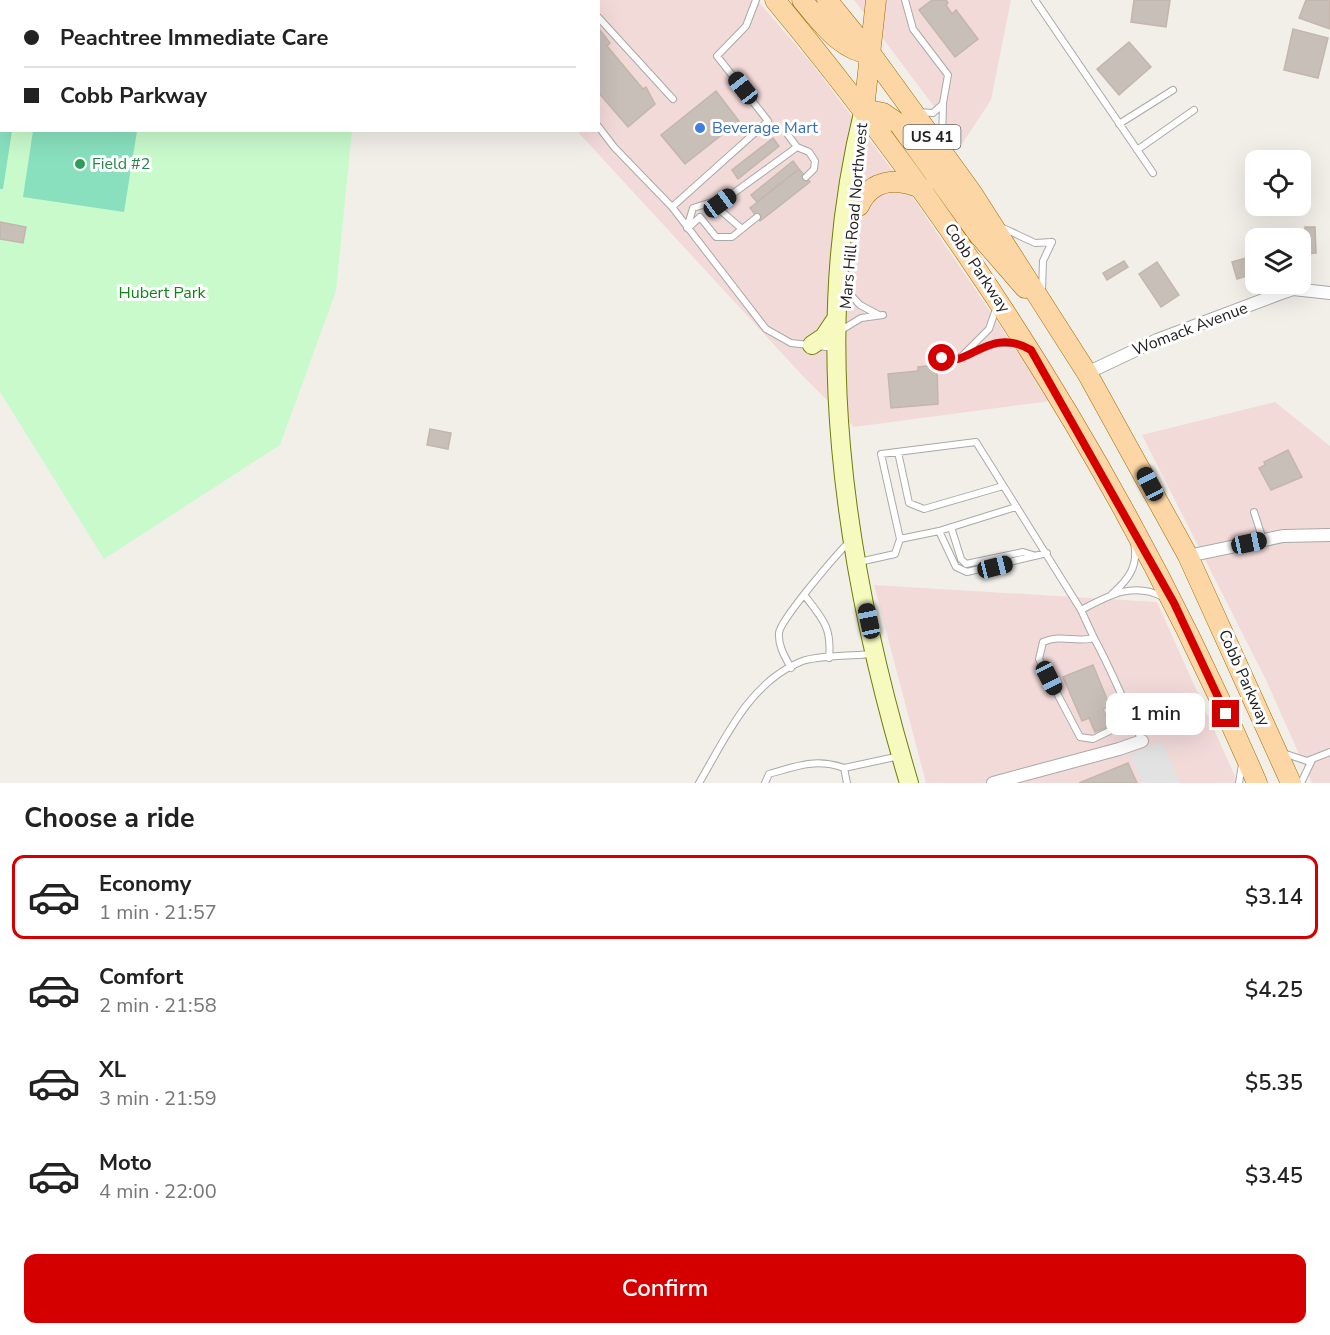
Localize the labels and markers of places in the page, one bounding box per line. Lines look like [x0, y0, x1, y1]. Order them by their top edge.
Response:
place label: Beverage Mart [712, 117, 818, 139]
marker: Beverage Mart [693, 121, 707, 135]
place label: Field #2 [92, 153, 150, 175]
marker: Field #2 [73, 157, 87, 171]

